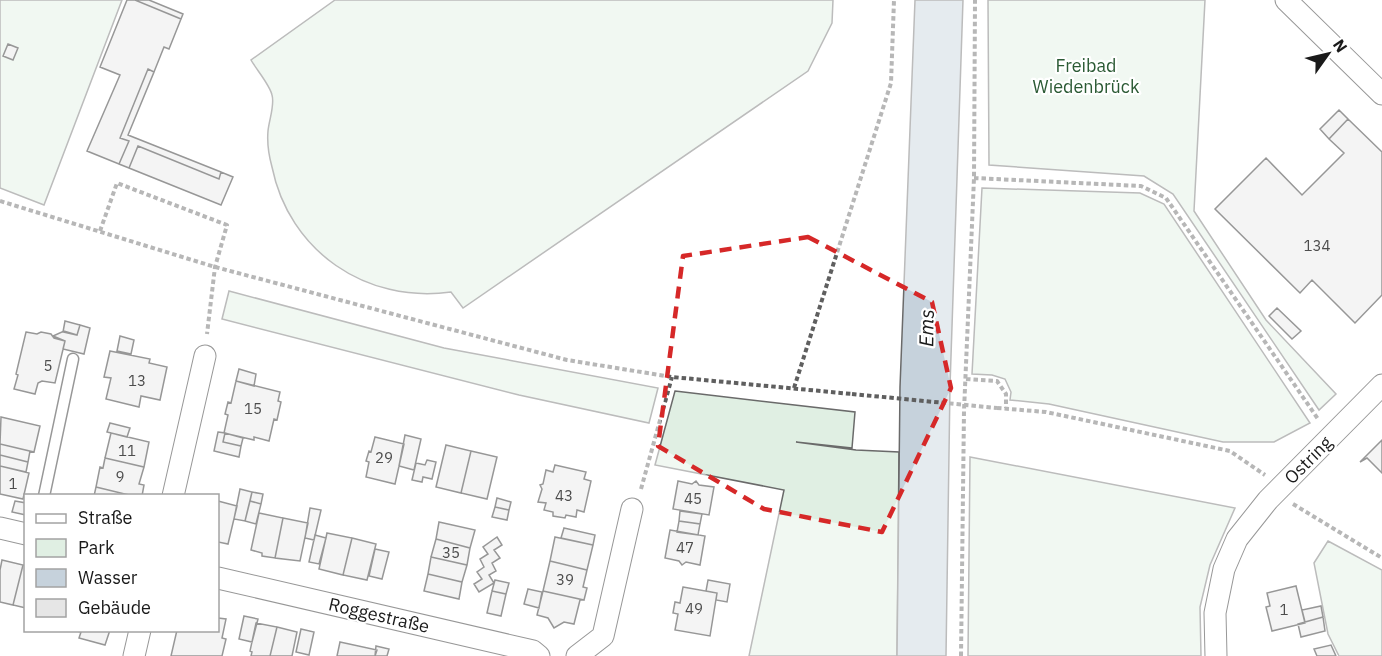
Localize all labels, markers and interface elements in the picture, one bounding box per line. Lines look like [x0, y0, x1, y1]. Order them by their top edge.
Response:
north arrow [1298, 24, 1358, 84]
text: N [1329, 35, 1352, 56]
park label: Freibad Wiedenbrück [1033, 54, 1140, 98]
house number: 134 [1303, 236, 1331, 255]
water label: Ems [912, 309, 940, 347]
house number: 5 [43, 356, 53, 375]
house number: 13 [128, 371, 146, 390]
house number: 15 [244, 399, 262, 418]
street label: Ostring [1279, 431, 1337, 489]
house number: 11 [118, 441, 136, 460]
house number: 29 [375, 448, 393, 467]
house number: 9 [115, 467, 125, 486]
house number: 1 [8, 474, 18, 493]
house number: 43 [555, 486, 573, 505]
house number: 45 [684, 489, 702, 508]
legend [24, 494, 219, 632]
text: Straße [78, 506, 132, 529]
text: Park [78, 536, 115, 559]
house number: 47 [676, 538, 694, 557]
house number: 35 [442, 543, 460, 562]
text: Wasser [78, 566, 138, 589]
house number: 39 [556, 570, 574, 589]
street label: Roggestraße [326, 592, 432, 638]
text: Gebäude [78, 596, 151, 619]
house number: 49 [685, 599, 703, 618]
house number: 1 [1279, 600, 1289, 619]

